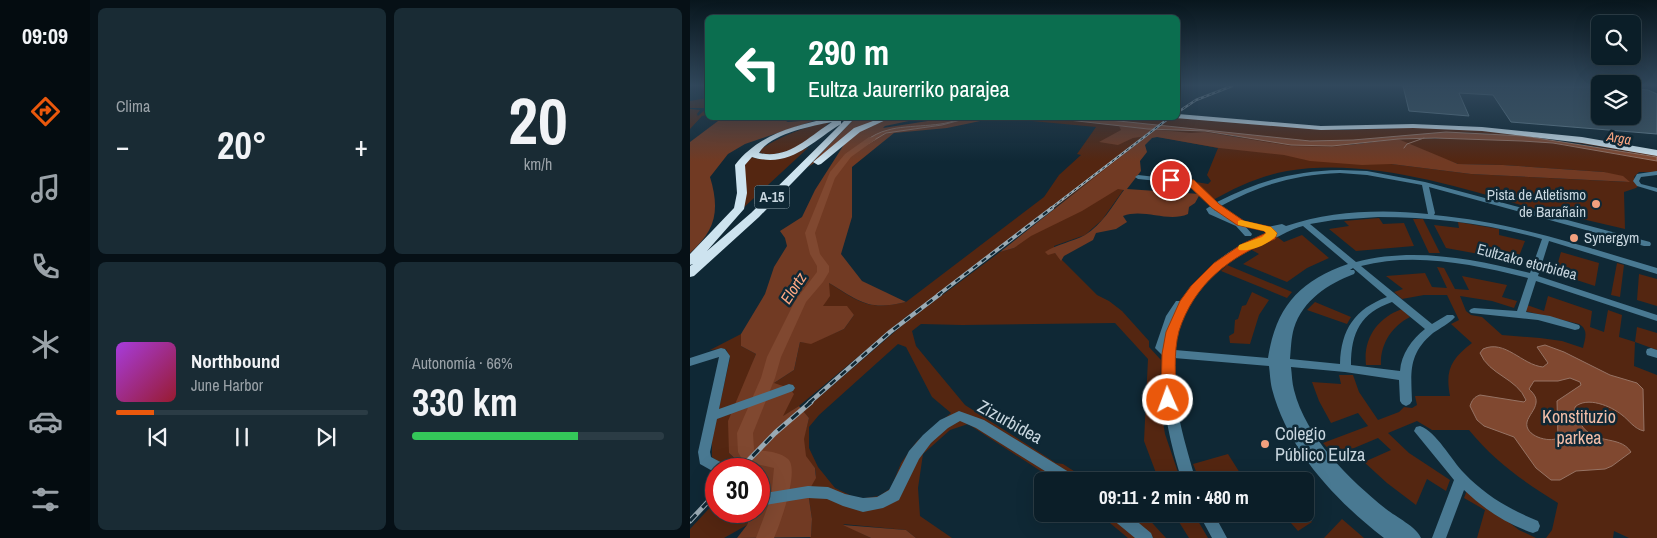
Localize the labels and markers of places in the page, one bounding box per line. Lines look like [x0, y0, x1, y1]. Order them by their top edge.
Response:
pin [1150, 159, 1192, 201]
place label: Pista de Atletismo de Barañain [1487, 184, 1586, 222]
marker: Pista de Atletismo de Barañain [1590, 198, 1602, 210]
place label: Synergym [1584, 227, 1639, 248]
marker: Synergym [1568, 232, 1580, 244]
place label: Colegio Público Eulza [1275, 421, 1365, 467]
marker: Colegio Público Eulza [1259, 438, 1271, 450]

